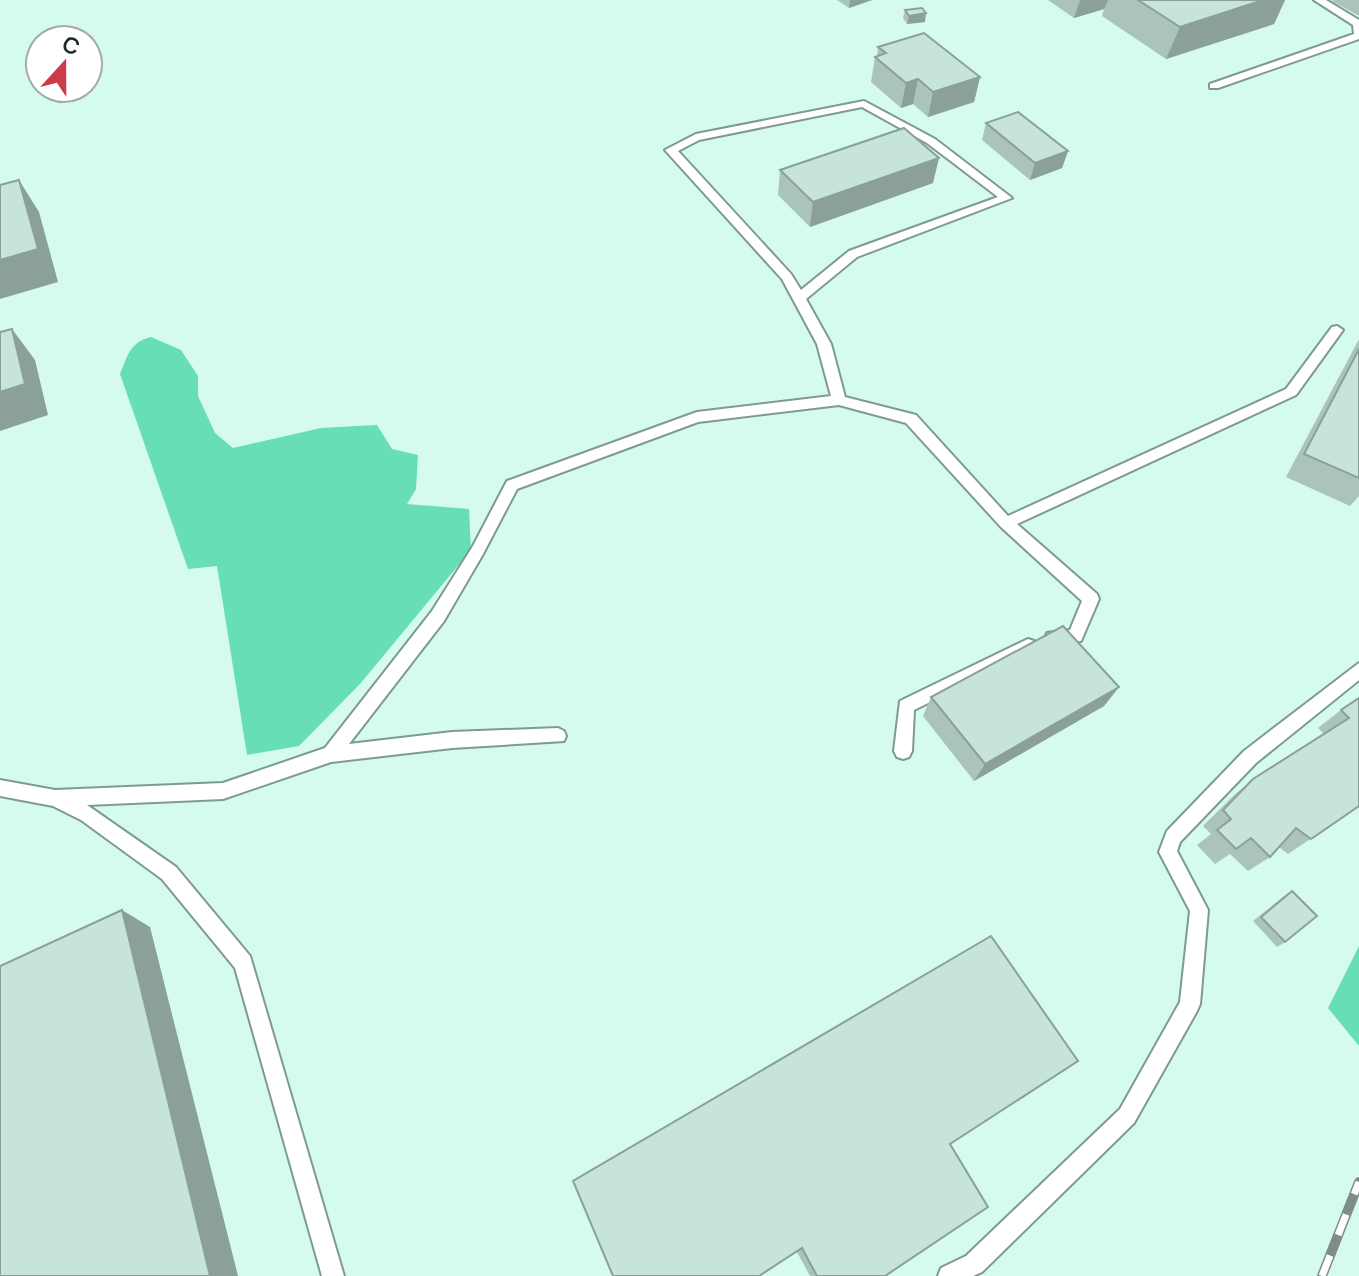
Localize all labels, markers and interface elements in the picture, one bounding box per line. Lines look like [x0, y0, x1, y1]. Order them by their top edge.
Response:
north arrow [24, 24, 104, 104]
text: С [58, 28, 84, 62]

